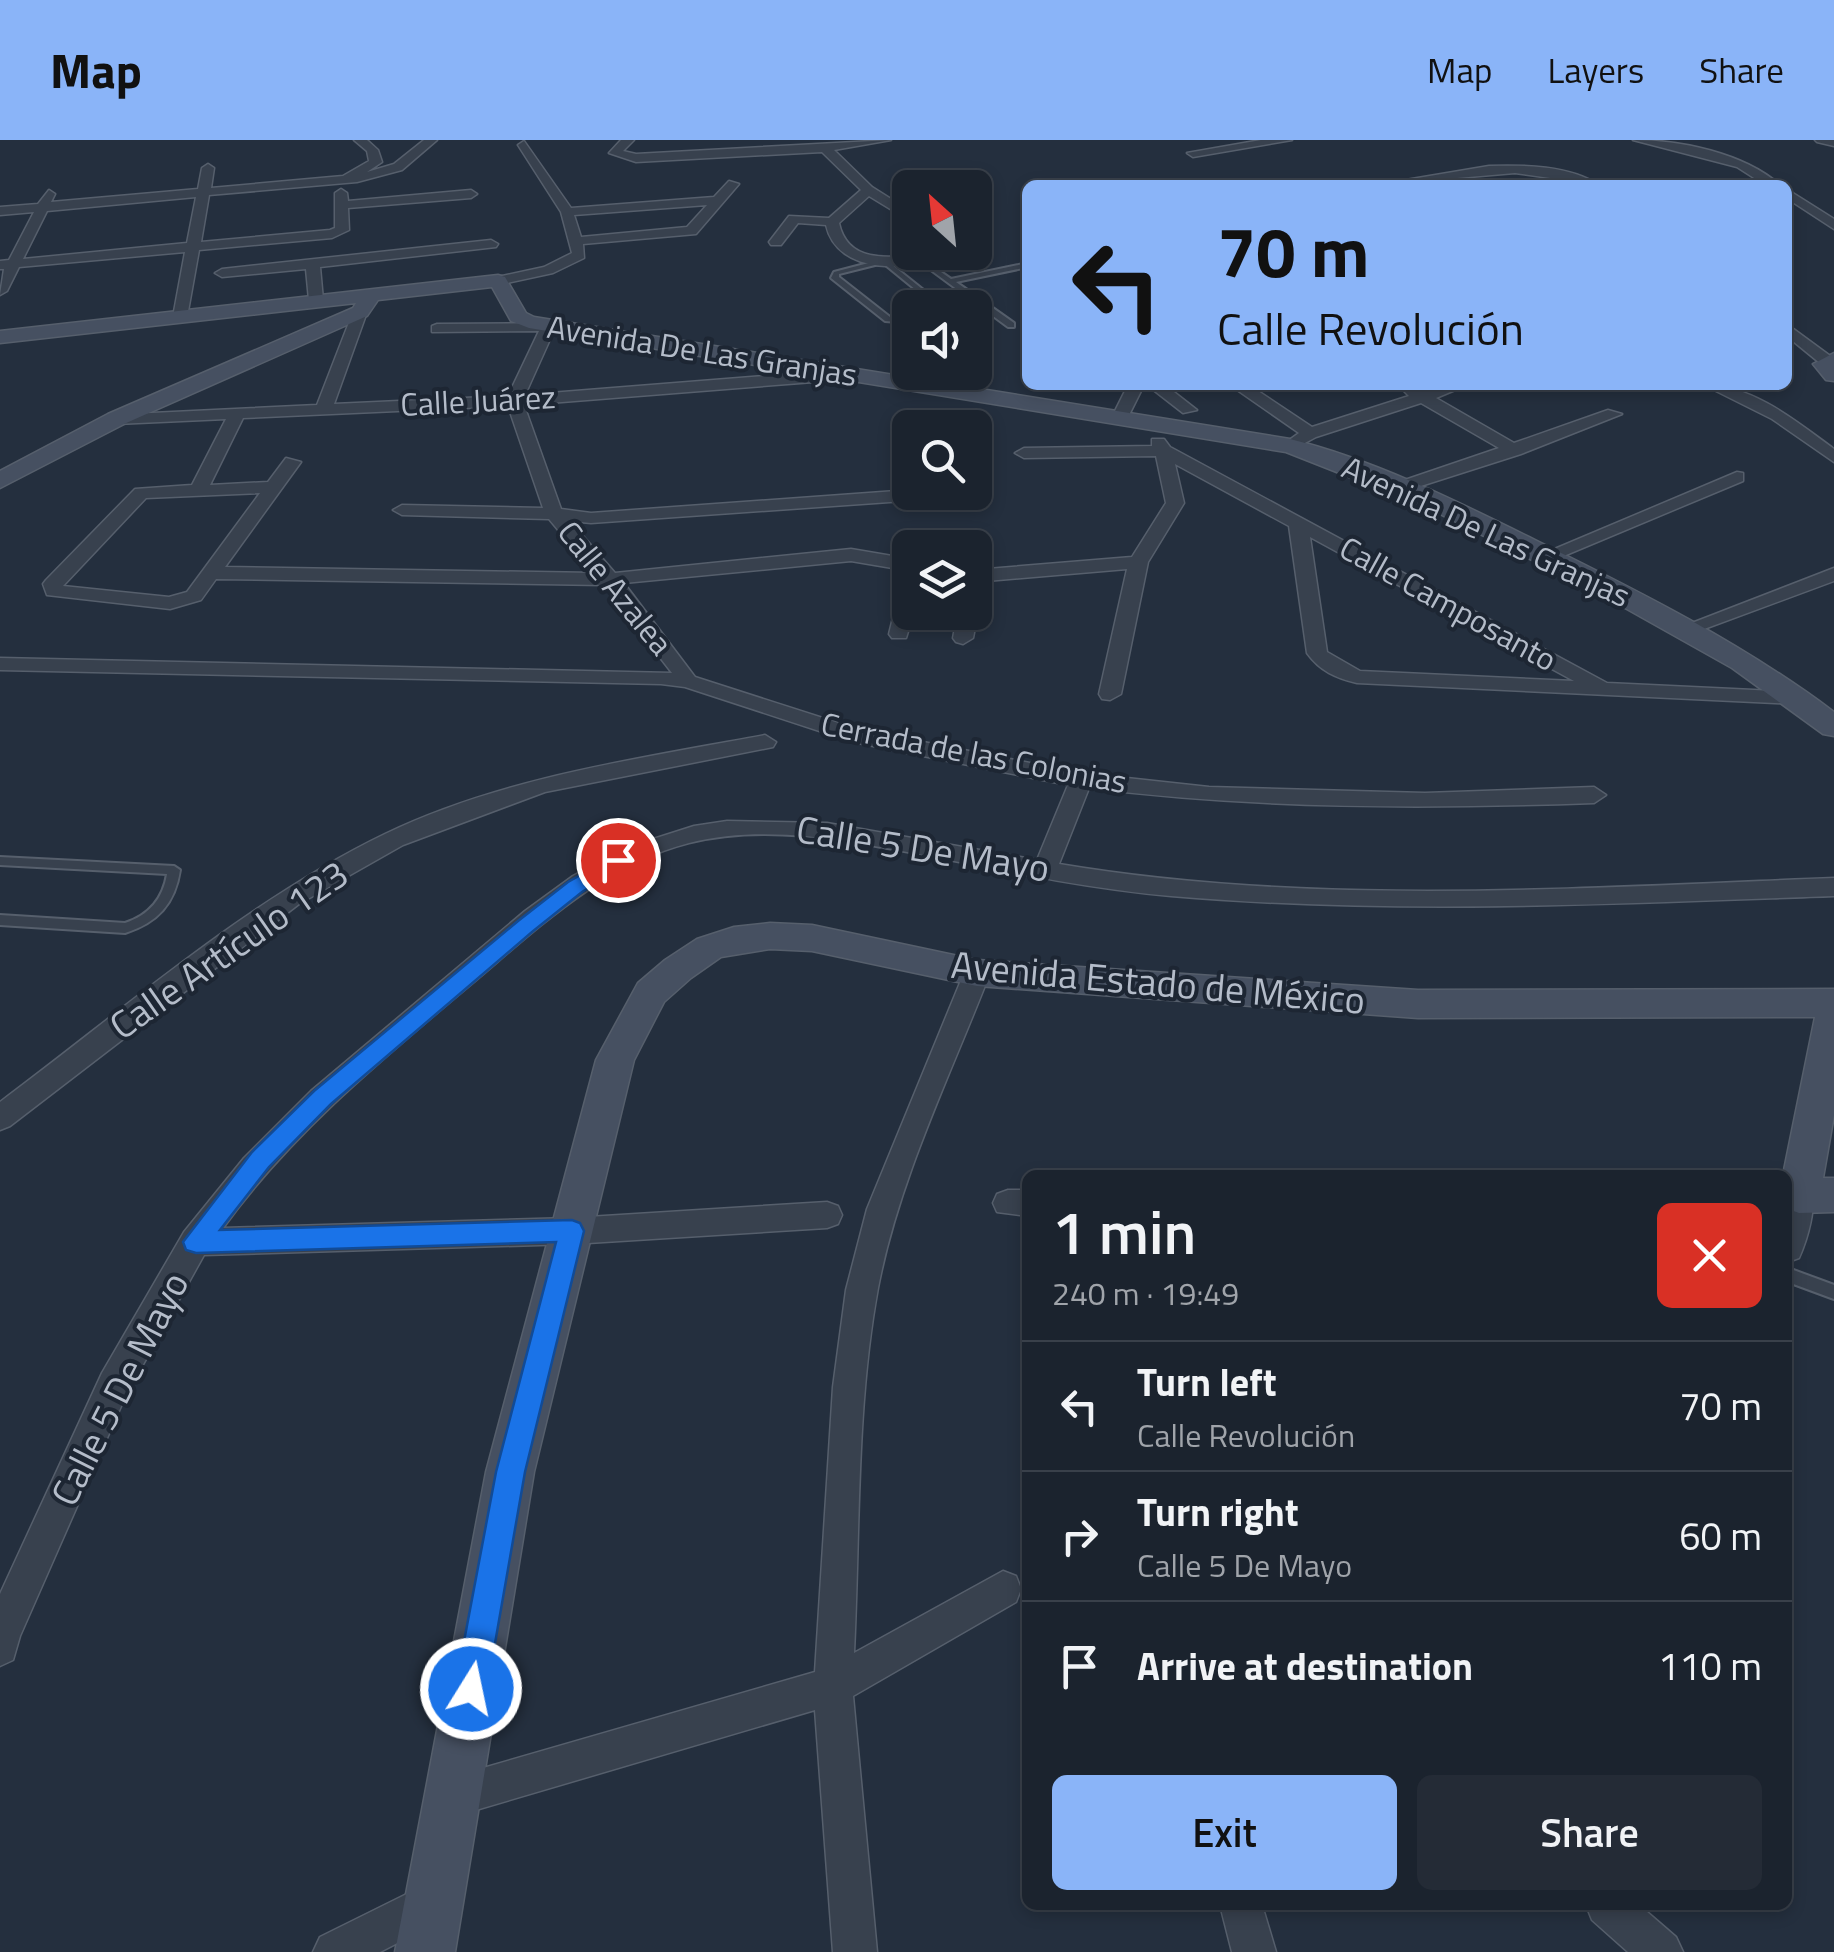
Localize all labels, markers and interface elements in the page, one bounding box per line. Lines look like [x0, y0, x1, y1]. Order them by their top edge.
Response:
text: Map [50, 34, 142, 107]
text: Map [1427, 43, 1492, 97]
text: Layers [1547, 43, 1644, 97]
text: Share [1699, 43, 1784, 97]
north arrow [892, 170, 992, 270]
map controls [892, 170, 992, 630]
text: 70 m [1217, 198, 1370, 304]
icon: left [1052, 220, 1182, 350]
button: sound [892, 290, 992, 390]
text: Calle Revolución [1217, 294, 1524, 362]
street label: Avenida De Las Granjas [544, 302, 860, 398]
street label: Calle Juárez [399, 372, 557, 428]
button: search [892, 410, 992, 510]
street label: Avenida De Las Granjas [1334, 443, 1638, 619]
street label: Calle Azalea [547, 510, 685, 665]
street label: Calle Camposanto [1331, 524, 1566, 683]
button: layers [892, 530, 992, 630]
street label: Cerrada de las Colonias [817, 699, 1131, 805]
street label: Calle 5 De Mayo [793, 799, 1054, 897]
pin [576, 818, 661, 903]
icon: arrive [591, 833, 646, 888]
street label: Calle Artículo 123 [97, 845, 360, 1053]
street label: Avenida Estado de México [949, 935, 1367, 1029]
text: 1 min [1052, 1186, 1196, 1277]
button: close [1657, 1203, 1762, 1308]
street label: Calle 5 De Mayo [35, 1262, 203, 1515]
text: 240 m · 19:49 [1052, 1269, 1239, 1317]
text: Turn left [1137, 1353, 1277, 1411]
text: 70 m [1679, 1377, 1762, 1435]
icon: left [1052, 1379, 1107, 1434]
text: Calle Revolución [1137, 1411, 1355, 1459]
text: Turn right [1137, 1483, 1299, 1541]
text: 60 m [1679, 1507, 1762, 1565]
icon: right [1052, 1509, 1107, 1564]
text: Calle 5 De Mayo [1137, 1541, 1352, 1589]
position arrow [419, 1637, 523, 1741]
text: Arrive at destination [1137, 1637, 1473, 1695]
text: 110 m [1658, 1637, 1762, 1695]
icon: arrive [1052, 1639, 1107, 1694]
button: Exit [1052, 1775, 1397, 1890]
button: Share [1417, 1775, 1762, 1890]

